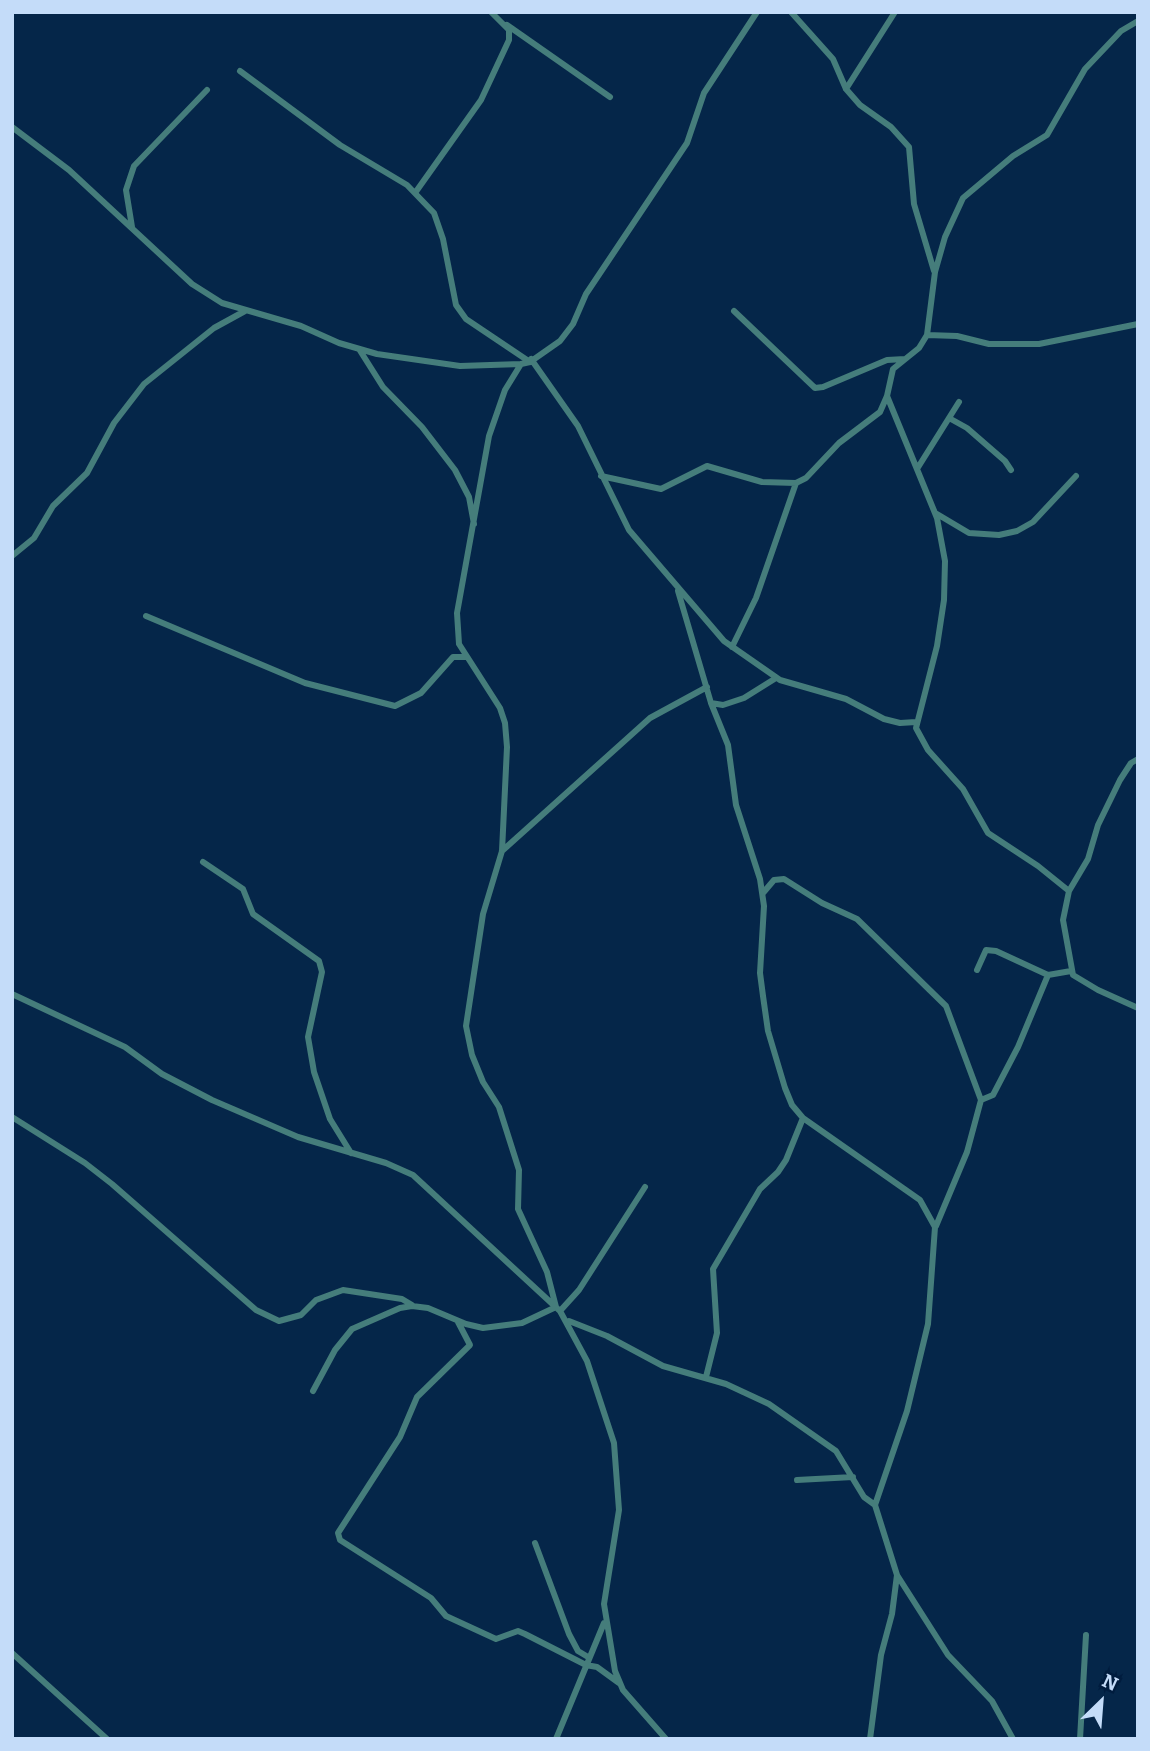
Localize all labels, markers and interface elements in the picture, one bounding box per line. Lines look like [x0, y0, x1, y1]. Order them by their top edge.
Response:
north arrow [1066, 1667, 1136, 1737]
text: N [1099, 1669, 1122, 1696]

